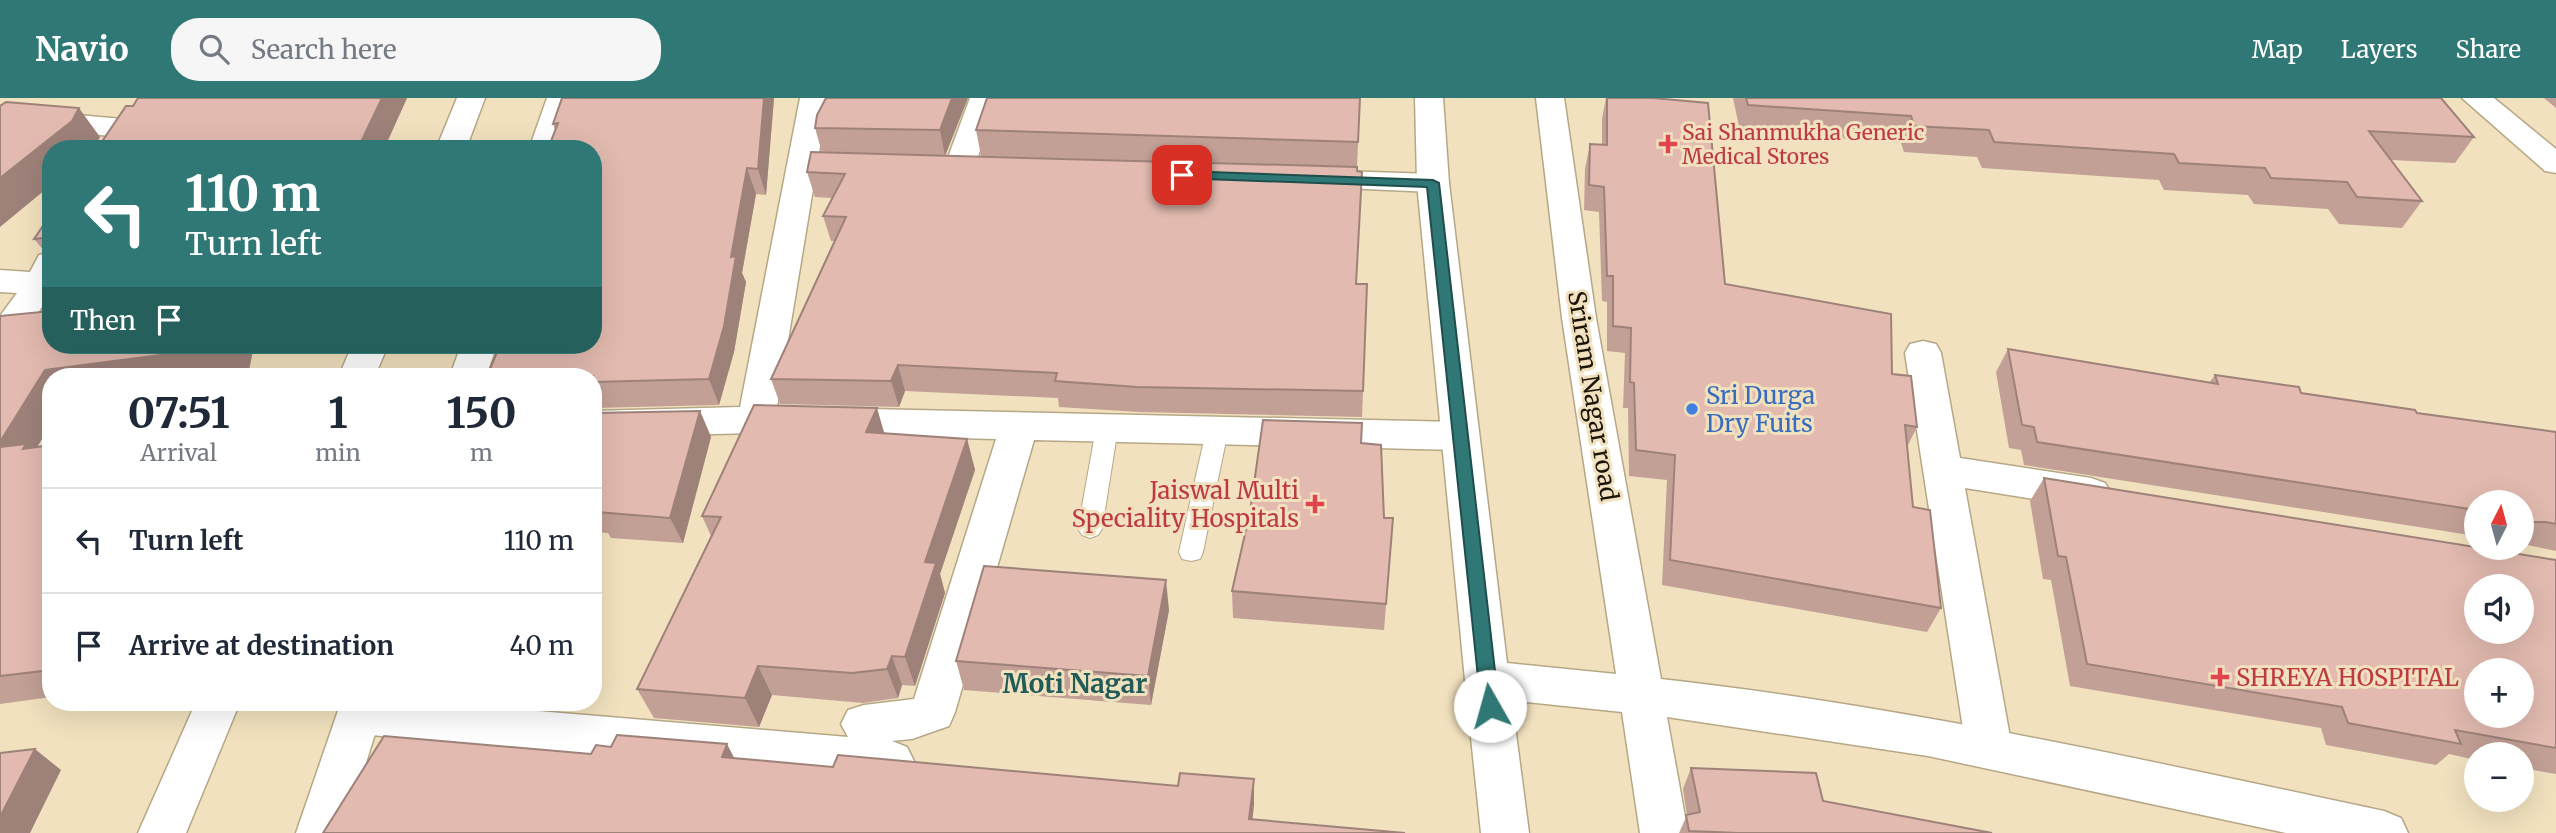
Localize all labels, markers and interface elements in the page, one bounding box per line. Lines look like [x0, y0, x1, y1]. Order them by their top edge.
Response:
search box [171, 18, 661, 81]
text: Navio [35, 29, 129, 70]
icon: search [195, 30, 233, 68]
text: Search here [251, 33, 396, 66]
text: Map [2252, 34, 2303, 65]
text: Layers [2341, 34, 2417, 65]
text: Share [2455, 34, 2521, 65]
place label: Sai Shanmukha Generic Medical Stores [1682, 119, 1924, 170]
marker: Sai Shanmukha Generic Medical Stores [1660, 136, 1676, 152]
pin [1152, 145, 1212, 205]
icon: arrive [1163, 156, 1201, 194]
text: 110 m [185, 163, 320, 224]
icon: left [70, 168, 161, 259]
text: Turn left [185, 224, 322, 264]
street label: Sriram Nagar road [1561, 289, 1625, 503]
icon: arrive [150, 301, 188, 339]
text: Then [70, 304, 136, 337]
place label: Sri Durga Dry Fuits [1706, 380, 1815, 439]
text: 07:51 [128, 387, 230, 439]
text: 1 [328, 387, 348, 439]
text: 150 [446, 387, 517, 439]
marker: Sri Durga Dry Fuits [1684, 401, 1700, 417]
text: Arrival [140, 438, 217, 467]
text: min [315, 438, 361, 467]
text: m [470, 438, 493, 467]
place label: Jaiswal Multi Speciality Hospitals [1071, 475, 1299, 534]
north arrow [2464, 490, 2534, 560]
map controls [2464, 490, 2534, 812]
marker: Jaiswal Multi Speciality Hospitals [1305, 494, 1325, 514]
icon: left [70, 522, 108, 560]
text: Turn left [129, 524, 243, 557]
text: 110 m [504, 524, 574, 557]
button: sound [2464, 574, 2534, 644]
icon: arrive [70, 627, 108, 665]
text: Arrive at destination [129, 629, 394, 662]
text: 40 m [510, 629, 574, 662]
button: + [2464, 658, 2534, 728]
place label: SHREYA HOSPITAL [2236, 662, 2459, 693]
district label: Moti Nagar [1003, 667, 1147, 700]
marker: SHREYA HOSPITAL [2210, 667, 2230, 687]
position arrow [1453, 669, 1527, 743]
button: − [2464, 742, 2534, 812]

